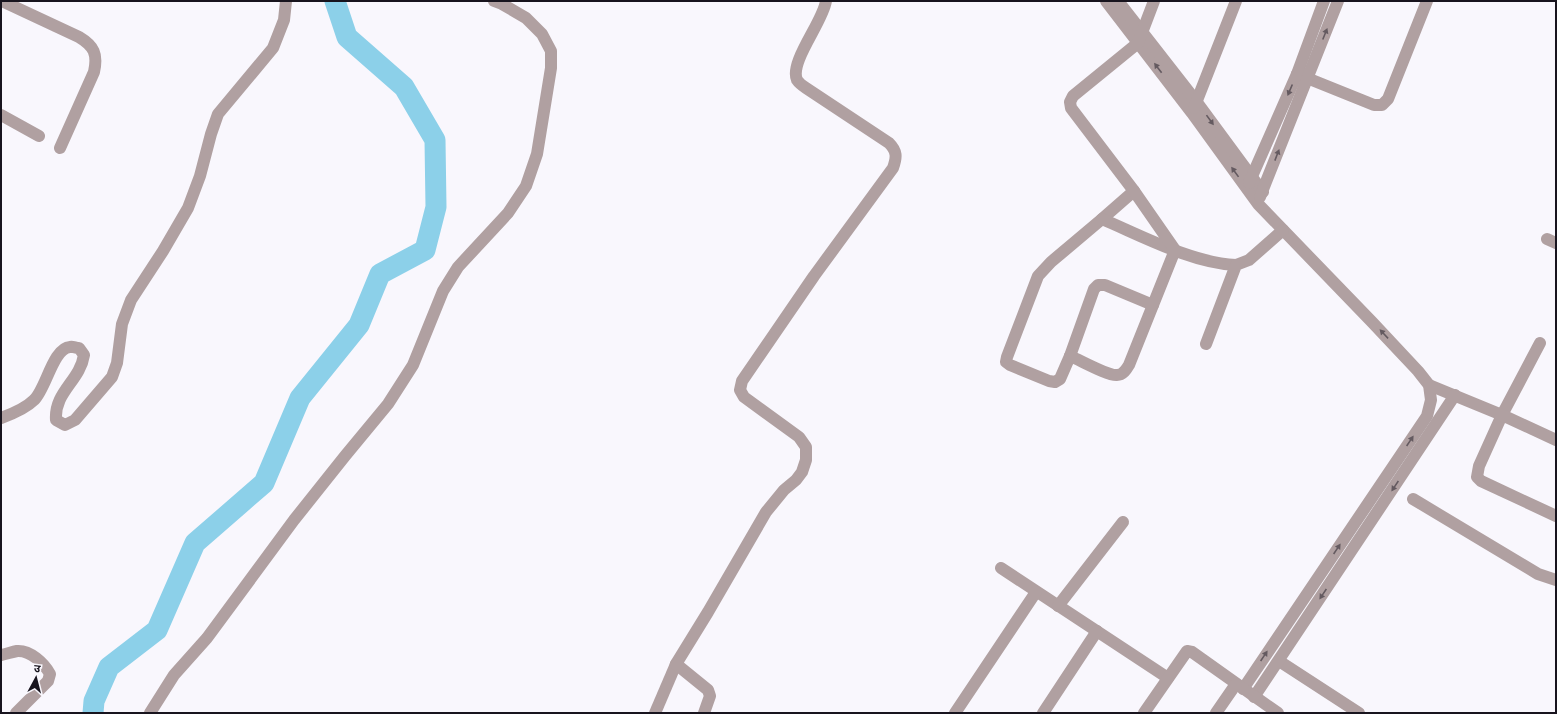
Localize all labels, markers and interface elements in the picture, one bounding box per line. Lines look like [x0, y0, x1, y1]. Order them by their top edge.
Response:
one-way arrow [1322, 27, 1328, 39]
one-way arrow [1154, 63, 1162, 73]
one-way arrow [1287, 84, 1293, 95]
one-way arrow [1206, 115, 1214, 126]
one-way arrow [1274, 149, 1280, 160]
one-way arrow [1231, 167, 1239, 178]
one-way arrow [1379, 329, 1389, 339]
one-way arrow [1406, 436, 1414, 446]
one-way arrow [1391, 481, 1399, 491]
one-way arrow [1333, 543, 1341, 554]
one-way arrow [1319, 589, 1327, 599]
one-way arrow [1260, 651, 1268, 662]
north arrow [16, 658, 56, 698]
text: उ [33, 661, 42, 675]

